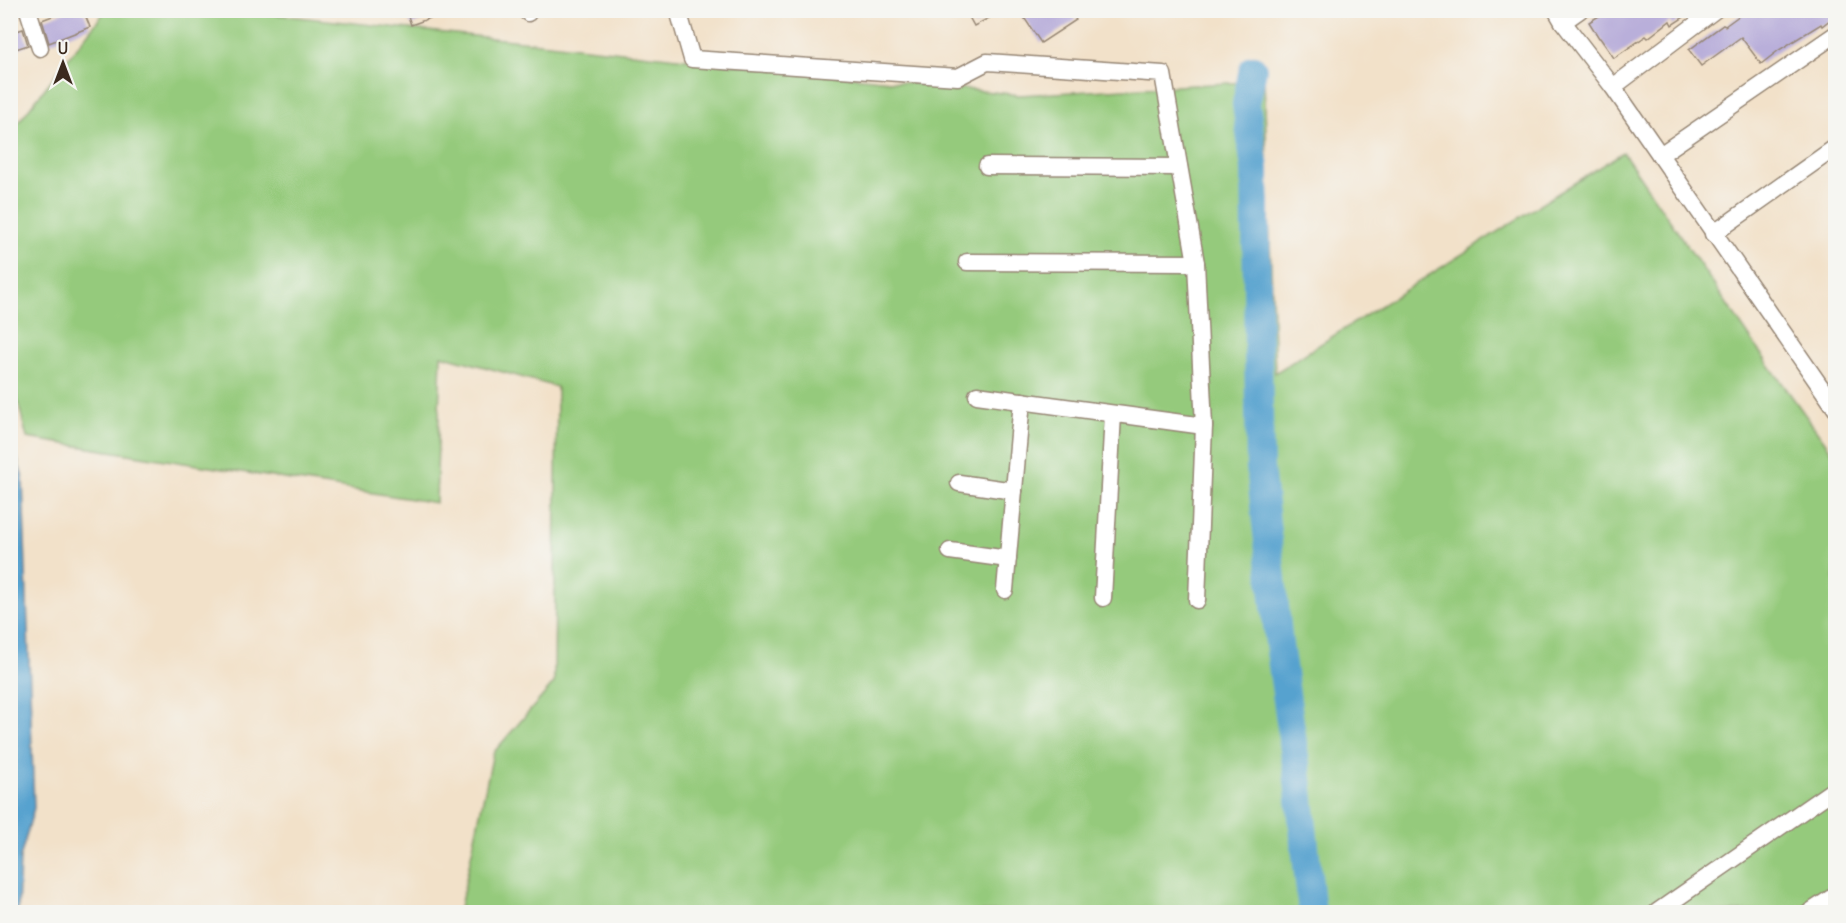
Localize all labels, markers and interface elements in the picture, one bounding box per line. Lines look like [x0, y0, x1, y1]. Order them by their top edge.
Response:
north arrow [33, 33, 93, 93]
text: U [58, 38, 68, 58]

